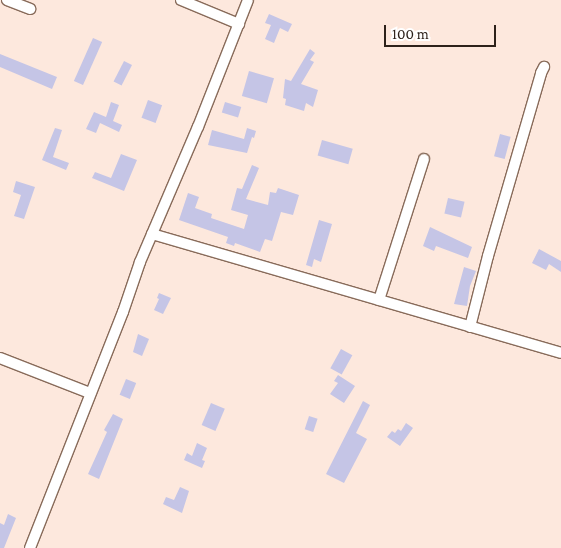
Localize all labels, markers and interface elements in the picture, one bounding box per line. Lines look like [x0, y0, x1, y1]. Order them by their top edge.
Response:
scale bar [386, 15, 498, 47]
text: 100 m [392, 26, 429, 42]

